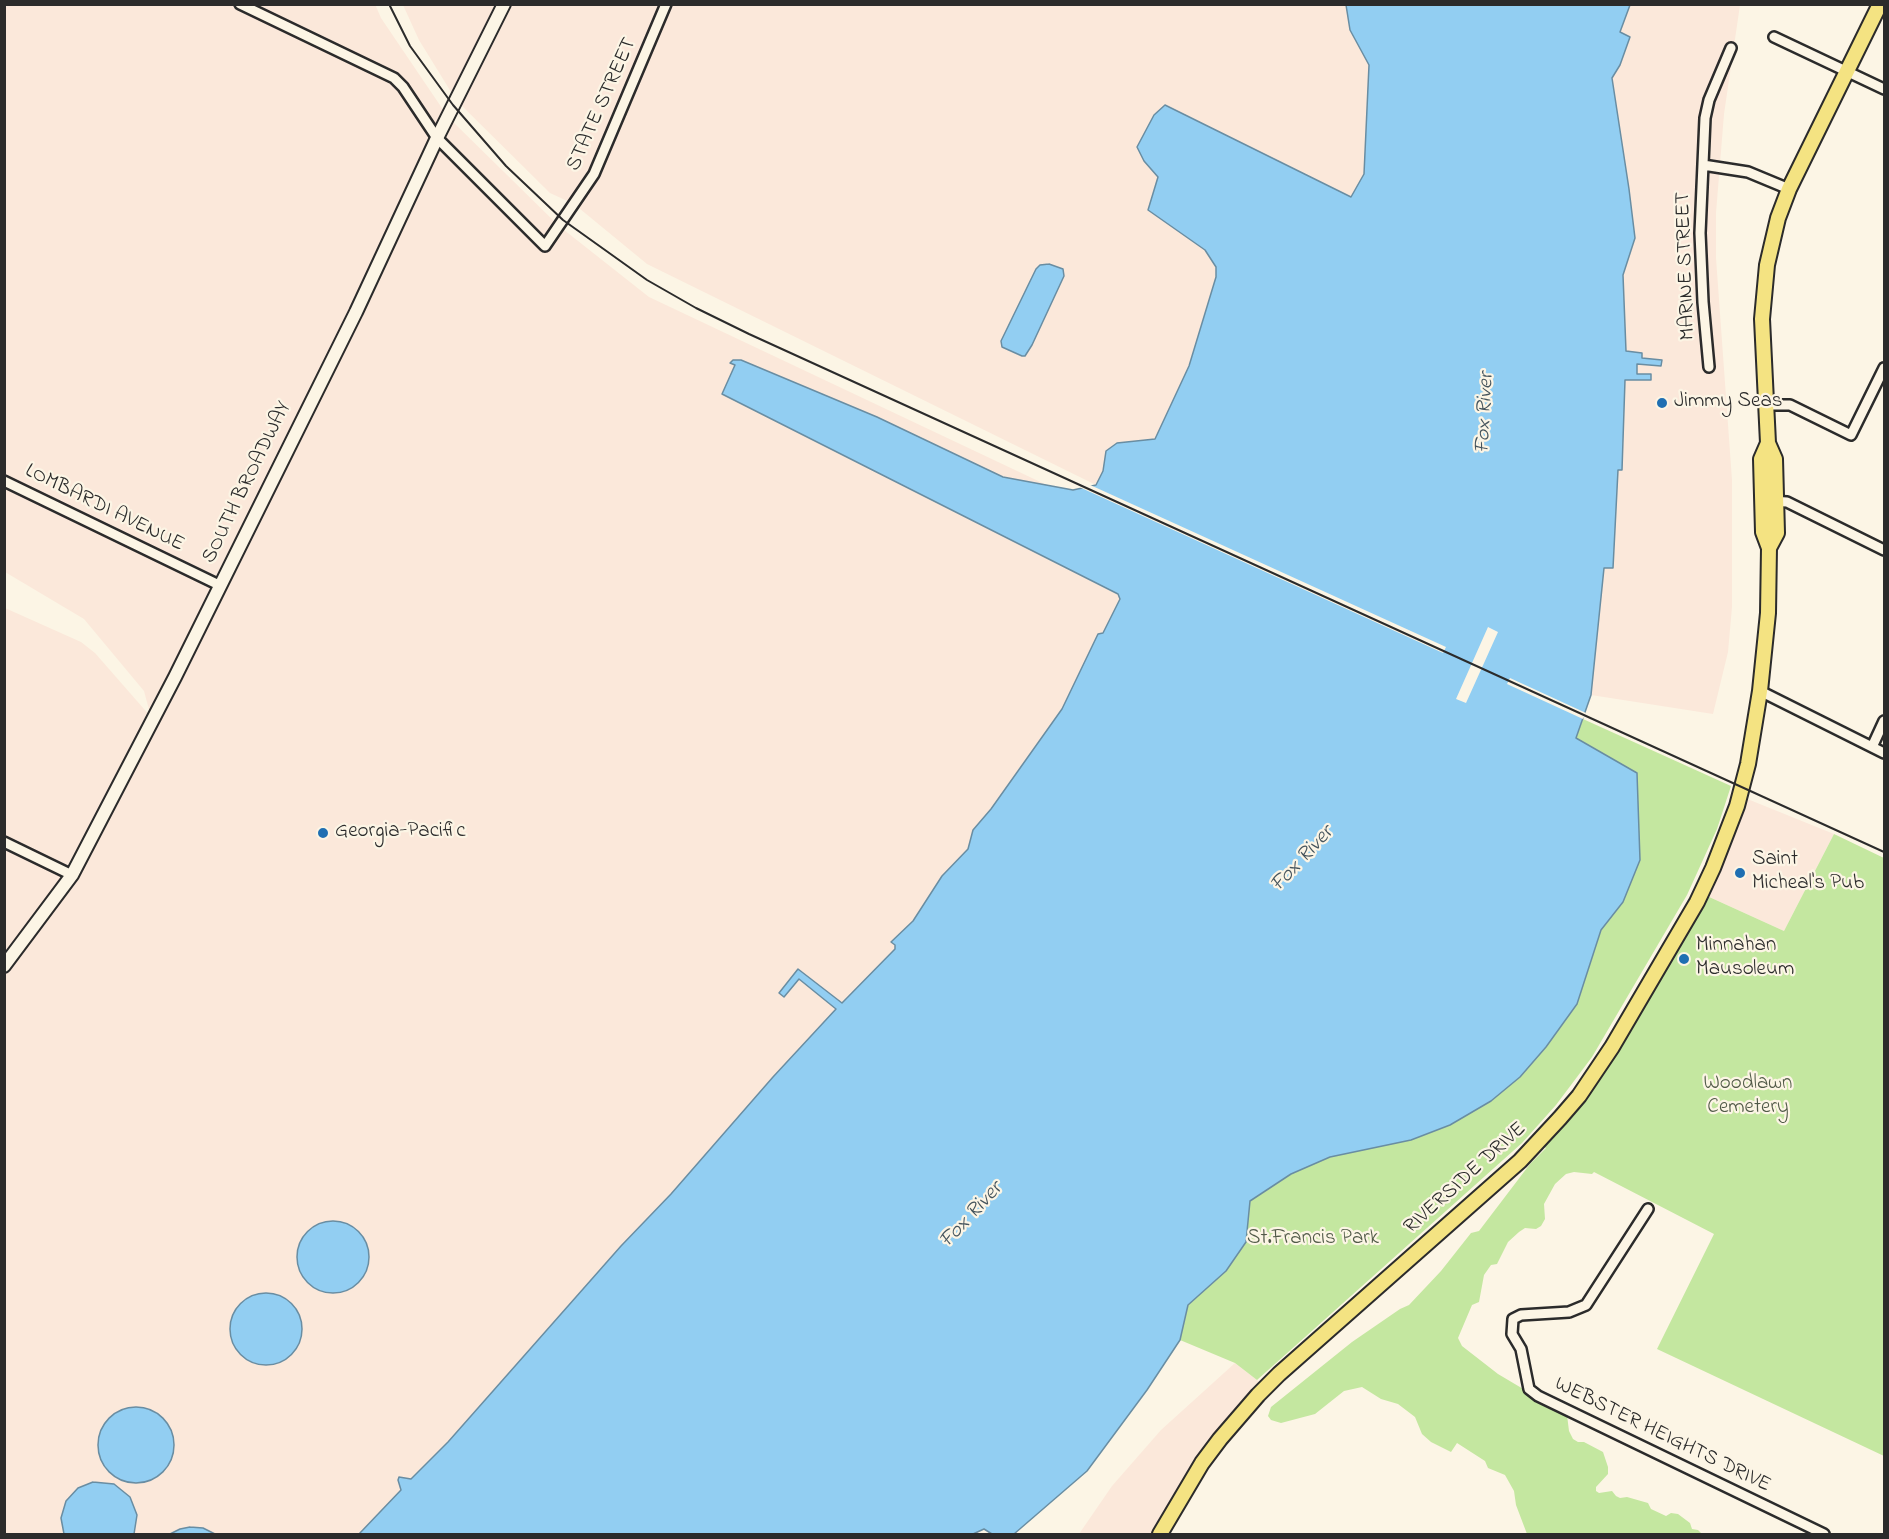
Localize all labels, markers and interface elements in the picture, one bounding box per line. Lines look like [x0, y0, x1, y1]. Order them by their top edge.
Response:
street label: STATE STREET [562, 35, 644, 175]
street label: MARINE STREET [1672, 191, 1702, 341]
water label: Fox River [1471, 372, 1501, 454]
place label: Jimmy Seas [1674, 390, 1782, 416]
marker: Jimmy Seas [1655, 396, 1669, 410]
street label: SOUTH BROADWAY [198, 398, 298, 568]
street label: LOMBARDI AVENUE [20, 459, 188, 559]
place label: Georgia-Pacific [335, 820, 466, 846]
water label: Fox River [1266, 821, 1340, 899]
marker: Georgia-Pacific [316, 826, 330, 840]
place label: Saint Micheal's Pub [1752, 848, 1864, 898]
marker: Saint Micheal's Pub [1733, 866, 1747, 880]
place label: Minnahan Mausoleum [1696, 934, 1794, 984]
marker: Minnahan Mausoleum [1677, 952, 1691, 966]
park label: Woodlawn Cemetery [1704, 1072, 1792, 1122]
street label: RIVERSIDE DRIVE [1400, 1117, 1532, 1241]
water label: Fox River [935, 1177, 1009, 1255]
park label: St.Francis Park [1247, 1227, 1379, 1253]
street label: WEBSTER HEIGHTS DRIVE [1550, 1373, 1774, 1499]

